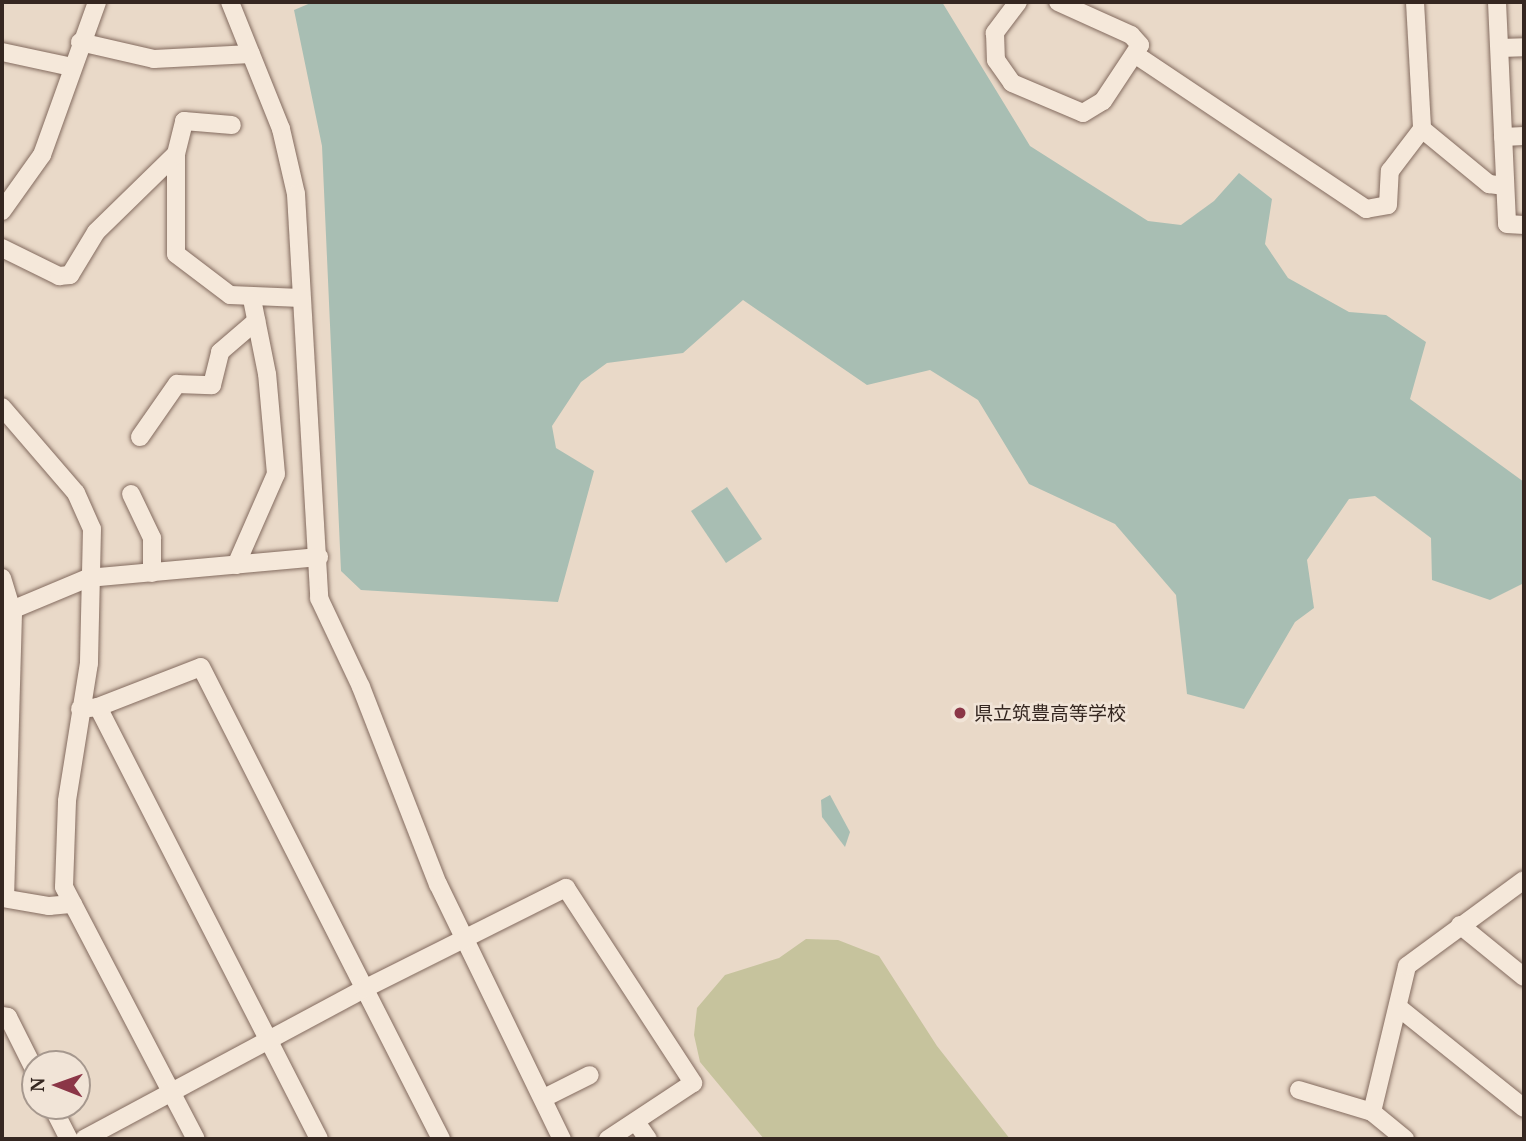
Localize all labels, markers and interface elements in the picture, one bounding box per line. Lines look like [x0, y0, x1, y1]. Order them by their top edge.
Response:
place label: 県立筑豊高等学校 [974, 702, 1126, 724]
marker: 県立筑豊高等学校 [952, 705, 968, 721]
north arrow [21, 1050, 91, 1120]
text: N [24, 1077, 49, 1092]

